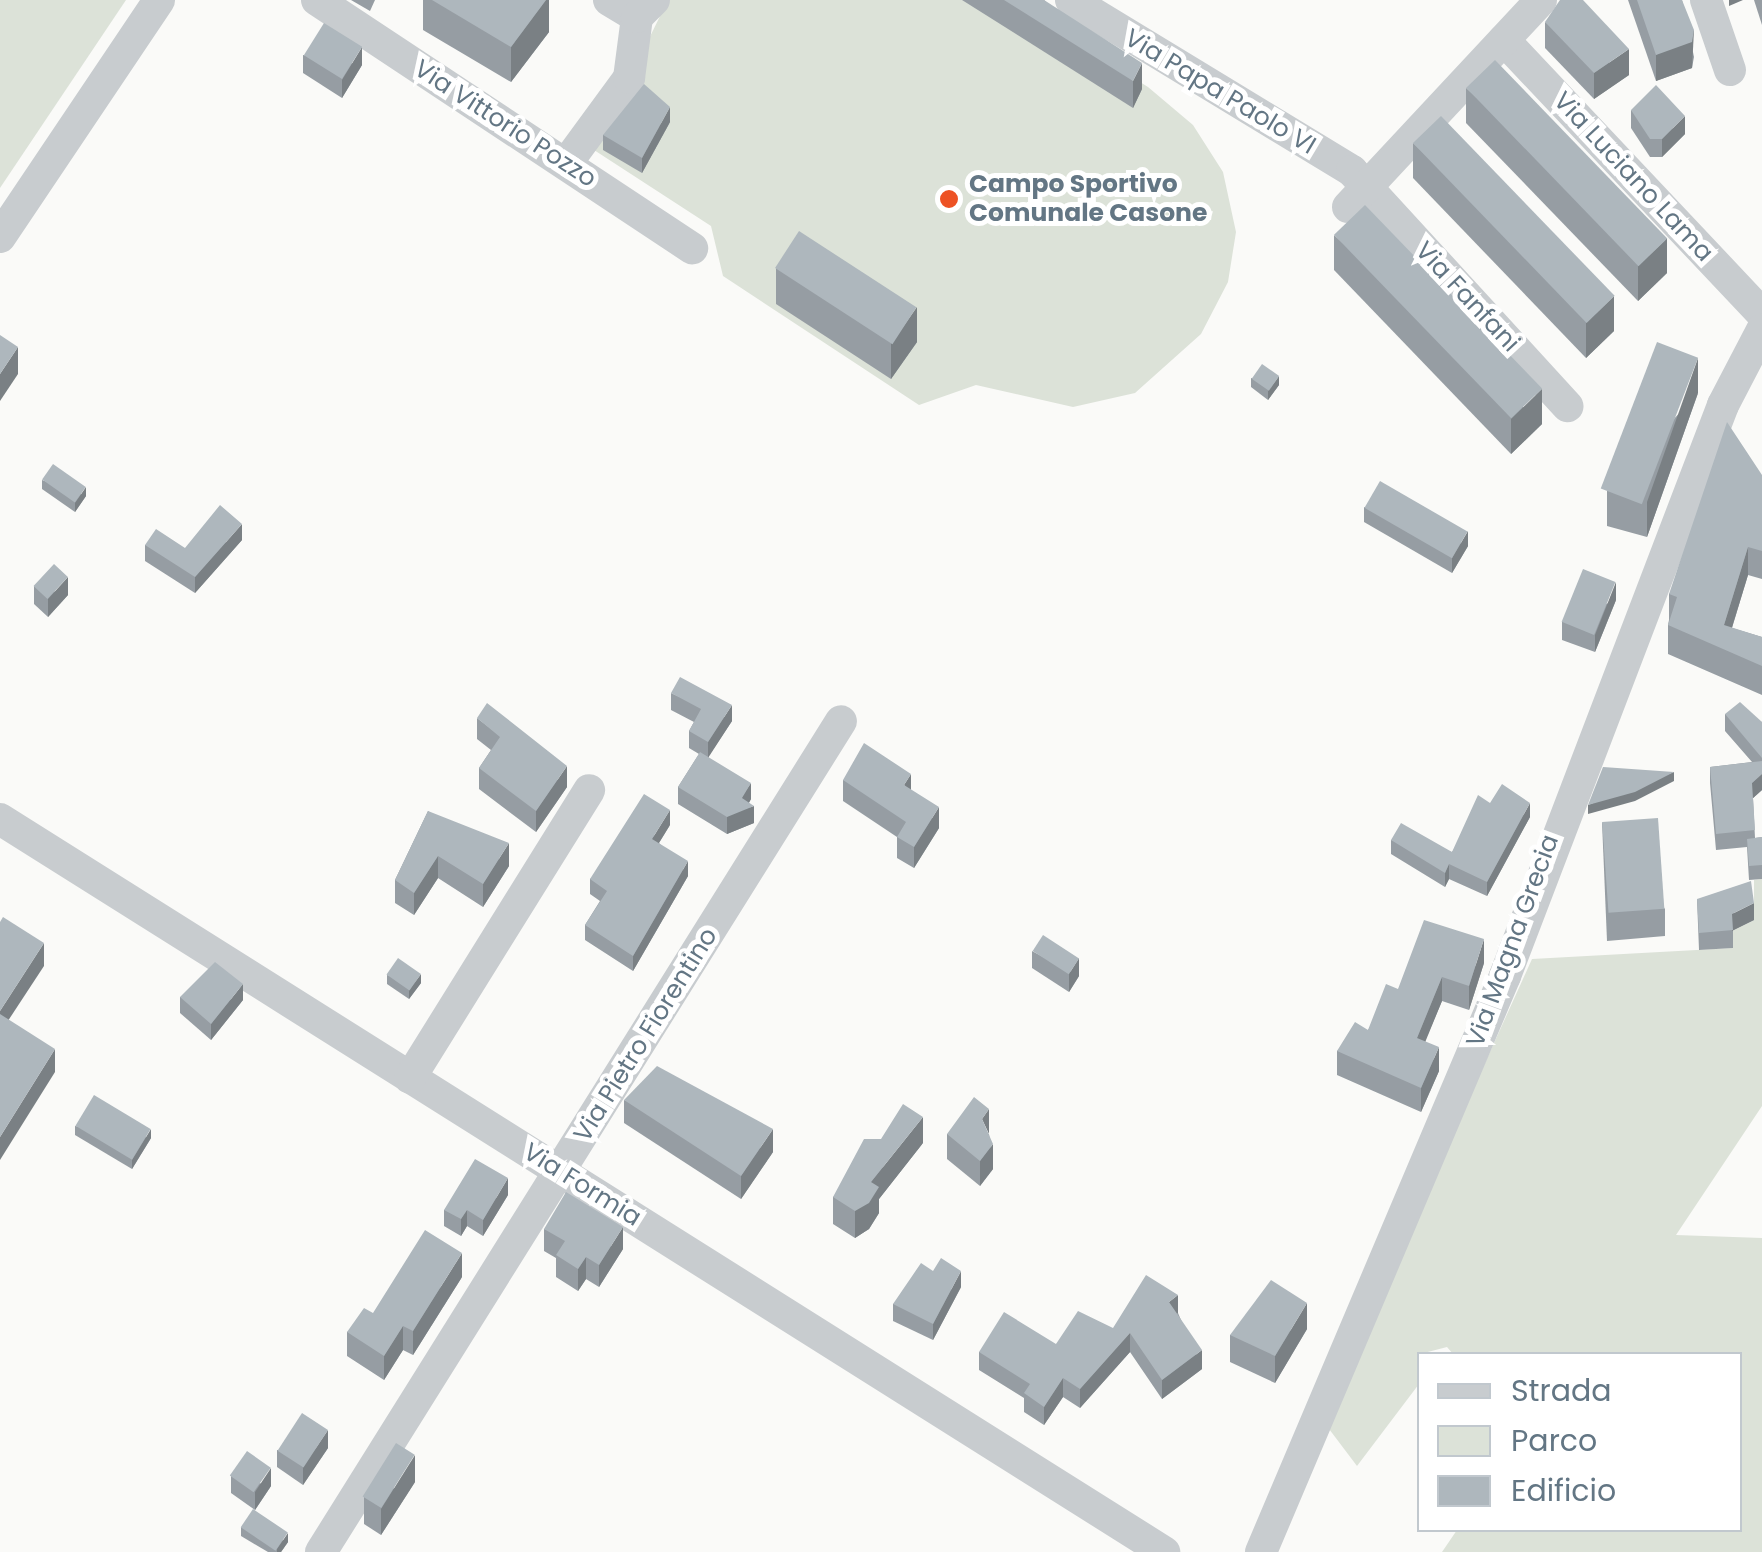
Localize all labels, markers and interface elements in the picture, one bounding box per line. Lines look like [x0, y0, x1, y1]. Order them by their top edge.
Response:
street label: Via Papa Paolo VI [1119, 23, 1321, 161]
street label: Via Vittorio Pozzo [408, 54, 602, 194]
street label: Via Luciano Lama [1547, 86, 1719, 268]
place label: Campo Sportivo Comunale Casone [969, 170, 1207, 229]
marker: Campo Sportivo Comunale Casone [938, 188, 960, 210]
street label: Via Fanfani [1408, 236, 1526, 358]
street label: Via Magna Grecia [1461, 831, 1565, 1051]
street label: Via Pietro Fiorentino [568, 922, 724, 1148]
street label: Via Formia [518, 1137, 646, 1233]
legend [1417, 1352, 1742, 1532]
text: Strada [1511, 1369, 1612, 1412]
text: Parco [1511, 1419, 1597, 1462]
text: Edificio [1511, 1469, 1616, 1512]

